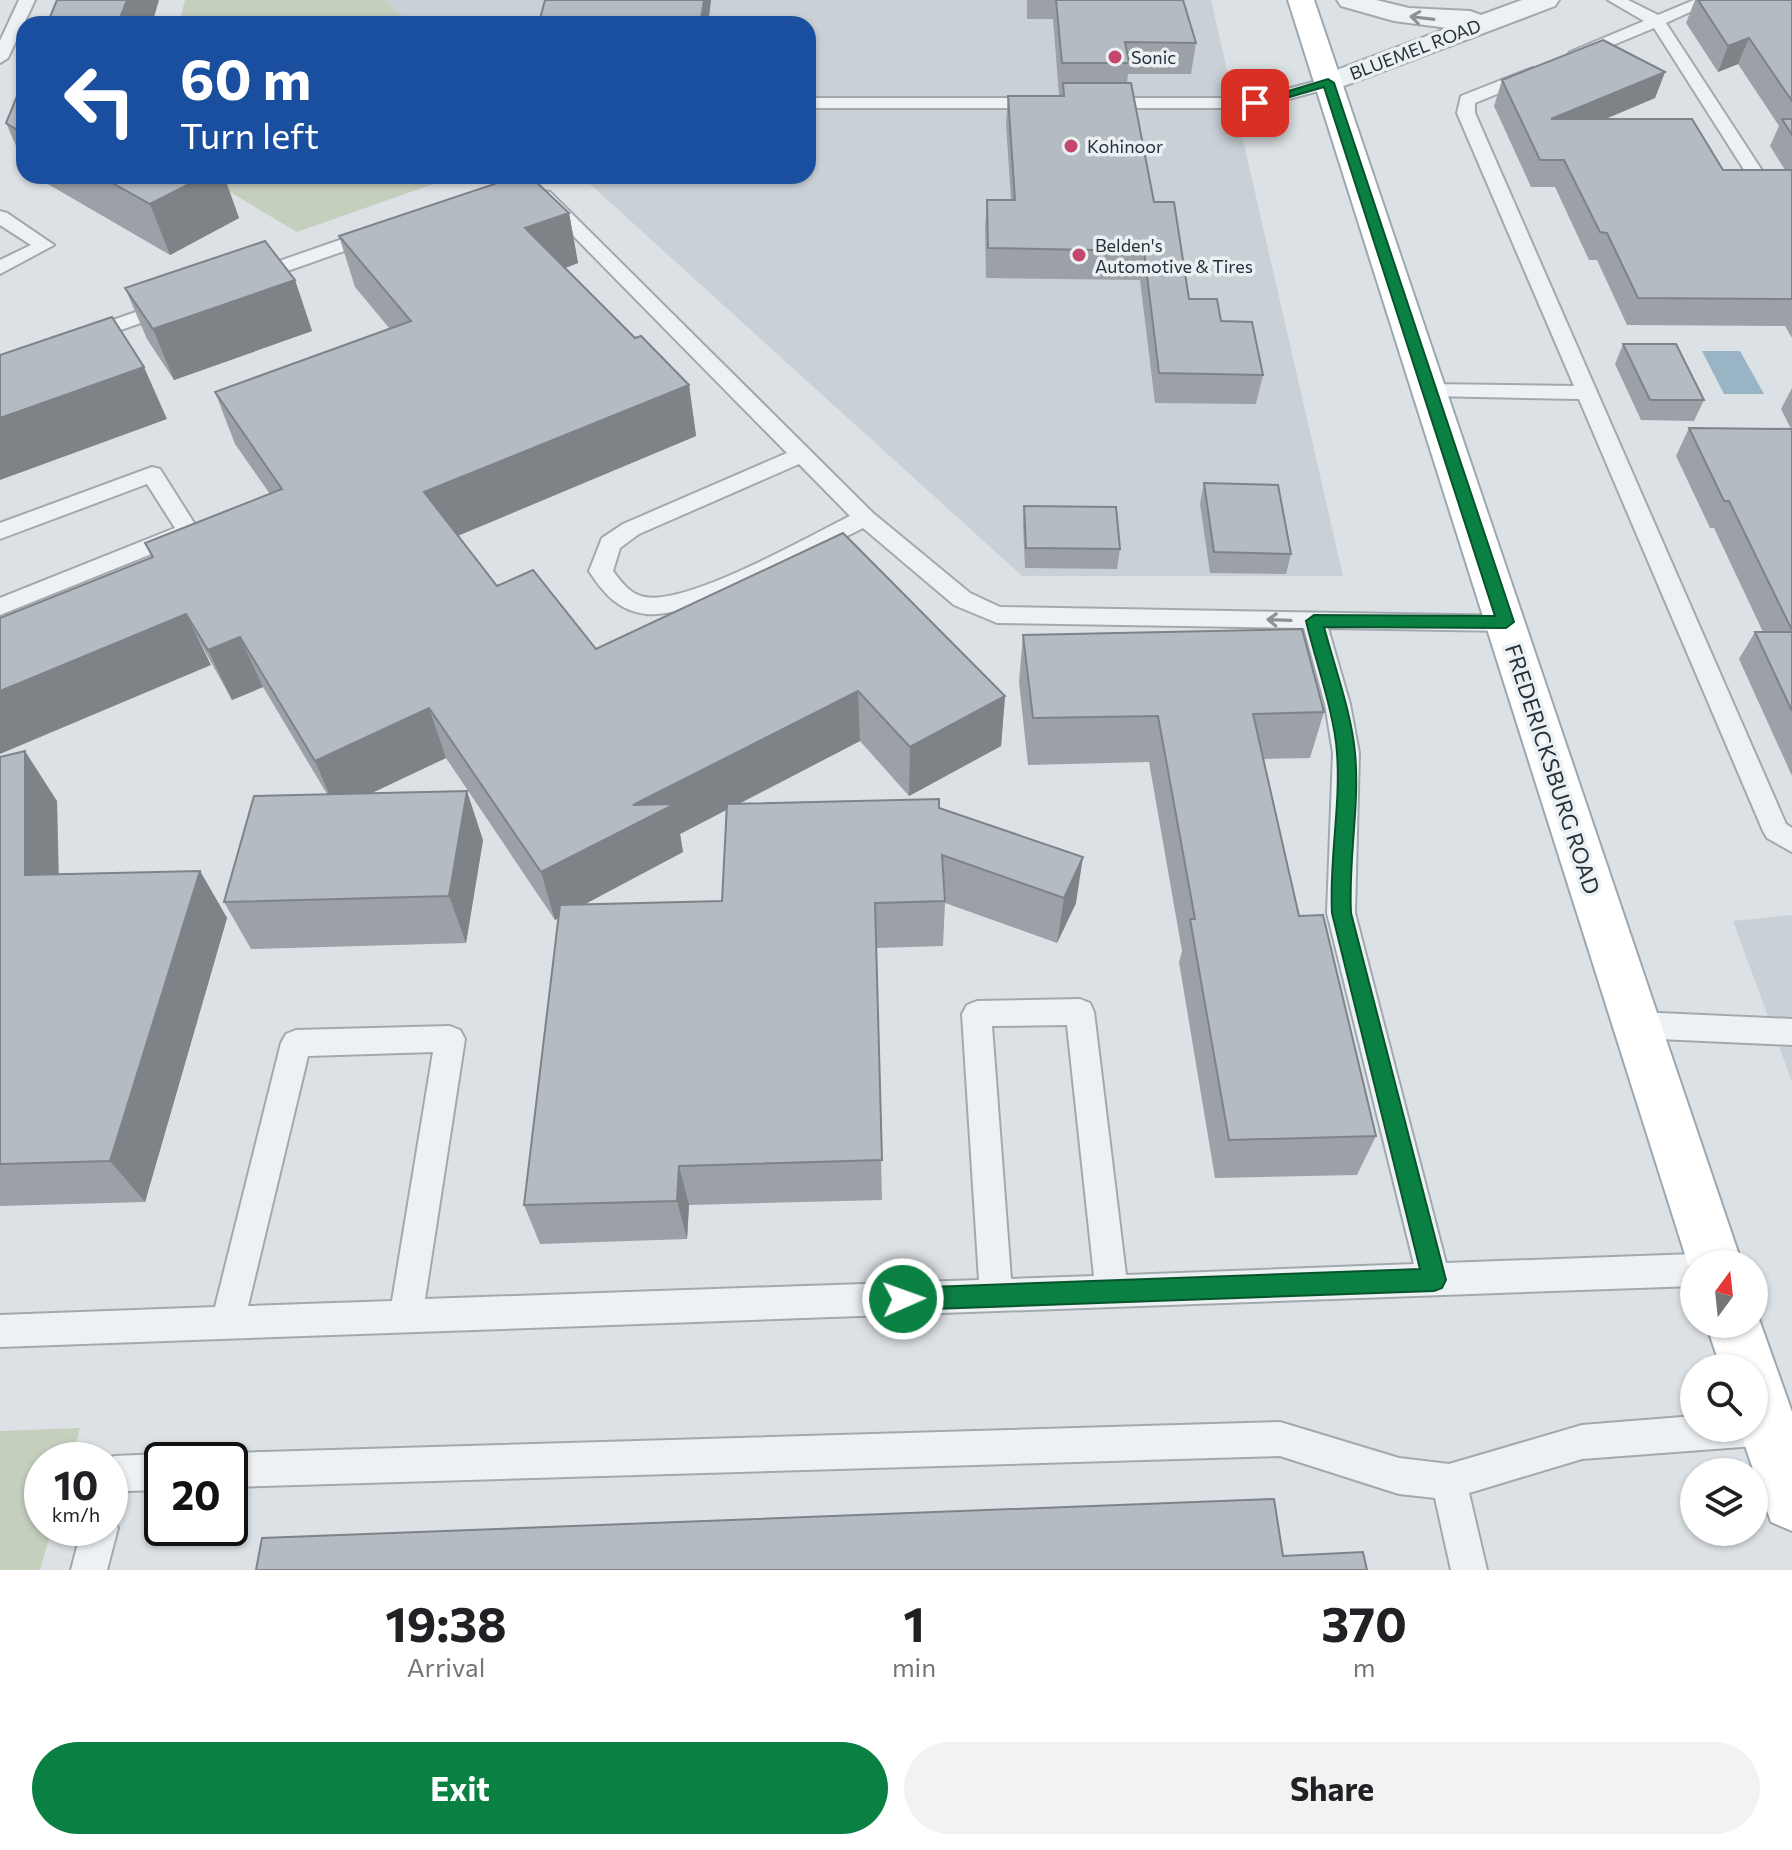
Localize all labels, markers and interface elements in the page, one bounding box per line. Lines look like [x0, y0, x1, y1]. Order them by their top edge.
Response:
one-way arrow [1409, 11, 1436, 26]
street label: BLUEMEL ROAD [1346, 14, 1484, 84]
text: 60 m [180, 43, 311, 112]
place label: Sonic [1131, 46, 1176, 68]
icon: left [48, 48, 152, 152]
marker: Sonic [1106, 48, 1124, 66]
pin [1221, 69, 1289, 137]
icon: arrive [1233, 81, 1277, 125]
text: Turn left [180, 112, 319, 156]
place label: Kohinoor [1087, 135, 1163, 157]
marker: Kohinoor [1062, 137, 1080, 155]
place label: Belden's Automotive & Tires [1095, 234, 1253, 277]
marker: Belden's Automotive & Tires [1070, 246, 1088, 264]
one-way arrow [1266, 613, 1293, 628]
street label: FREDERICKSBURG ROAD [1500, 641, 1606, 897]
north arrow [1680, 1250, 1768, 1338]
map controls [1680, 1250, 1768, 1546]
position arrow [861, 1257, 945, 1341]
button: search [1680, 1354, 1768, 1442]
speed limit sign: 20 [144, 1442, 248, 1546]
button: layers [1680, 1458, 1768, 1546]
text: 10 [54, 1459, 98, 1508]
text: km/h [52, 1502, 100, 1526]
text: 19:38 [385, 1593, 507, 1652]
text: 1 [903, 1593, 925, 1652]
text: 370 [1321, 1593, 1407, 1652]
text: Arrival [407, 1651, 485, 1682]
text: min [892, 1651, 936, 1682]
text: m [1353, 1651, 1375, 1682]
button: Exit [32, 1742, 888, 1834]
button: Share [904, 1742, 1760, 1834]

